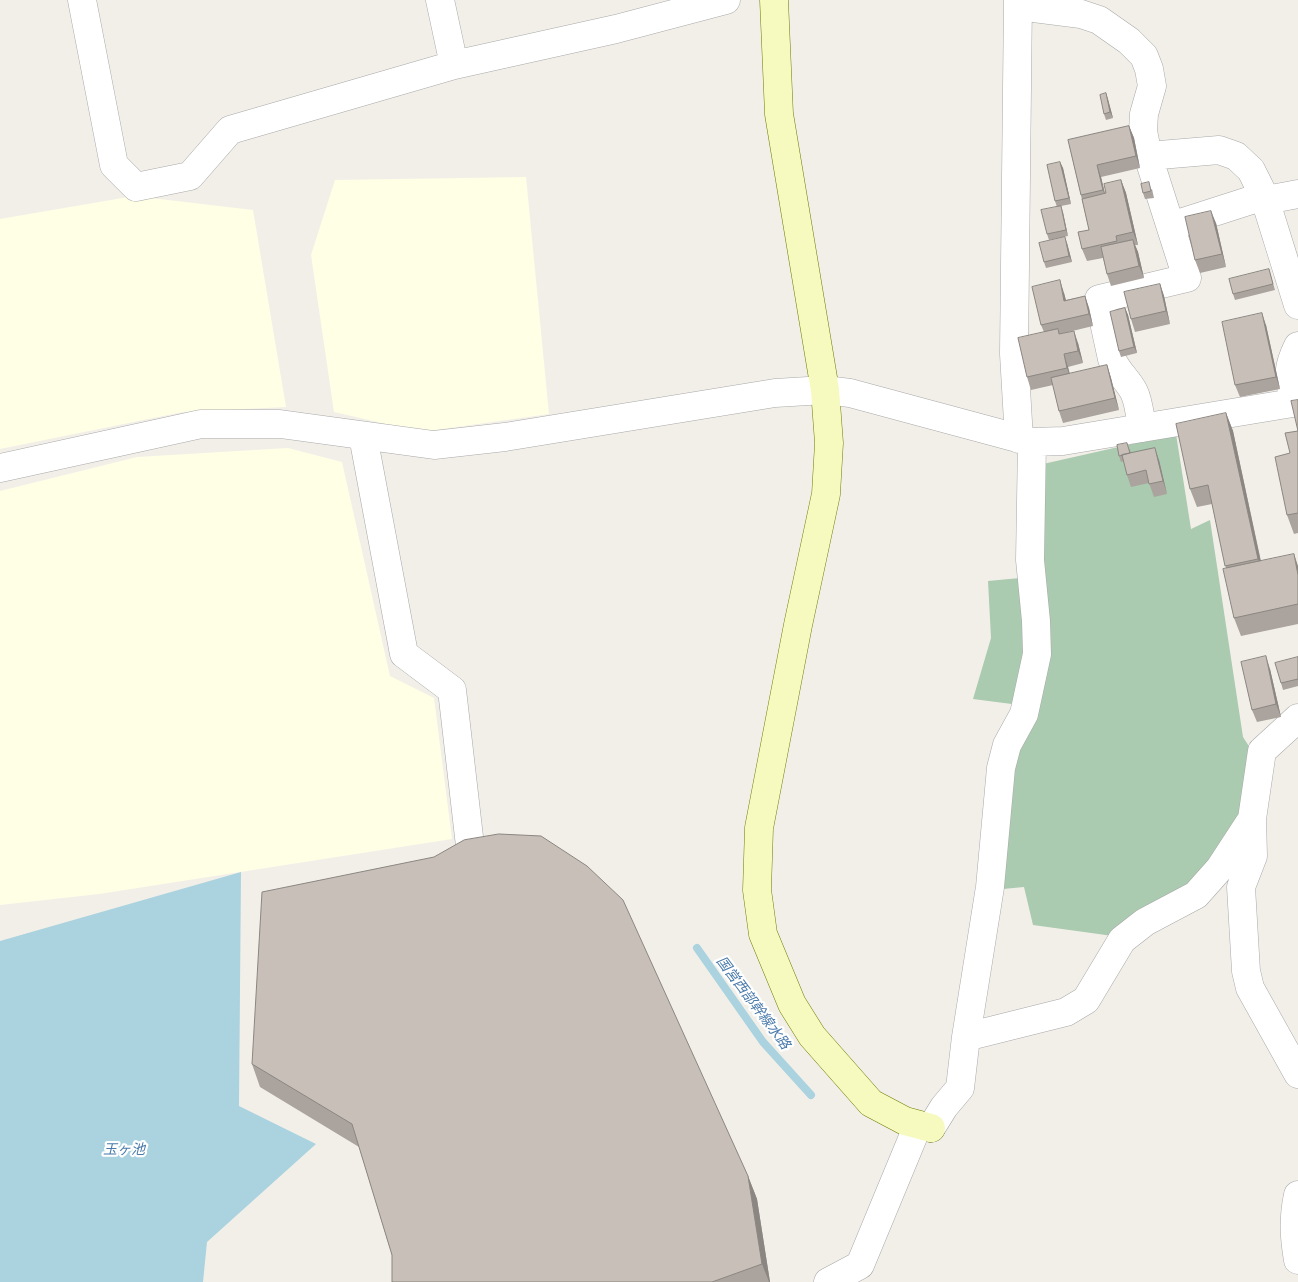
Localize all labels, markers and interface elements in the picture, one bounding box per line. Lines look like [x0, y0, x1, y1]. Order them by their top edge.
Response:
water label: 国営西部幹線水路 [713, 953, 793, 1053]
water label: 玉ヶ池 [103, 1142, 145, 1158]

